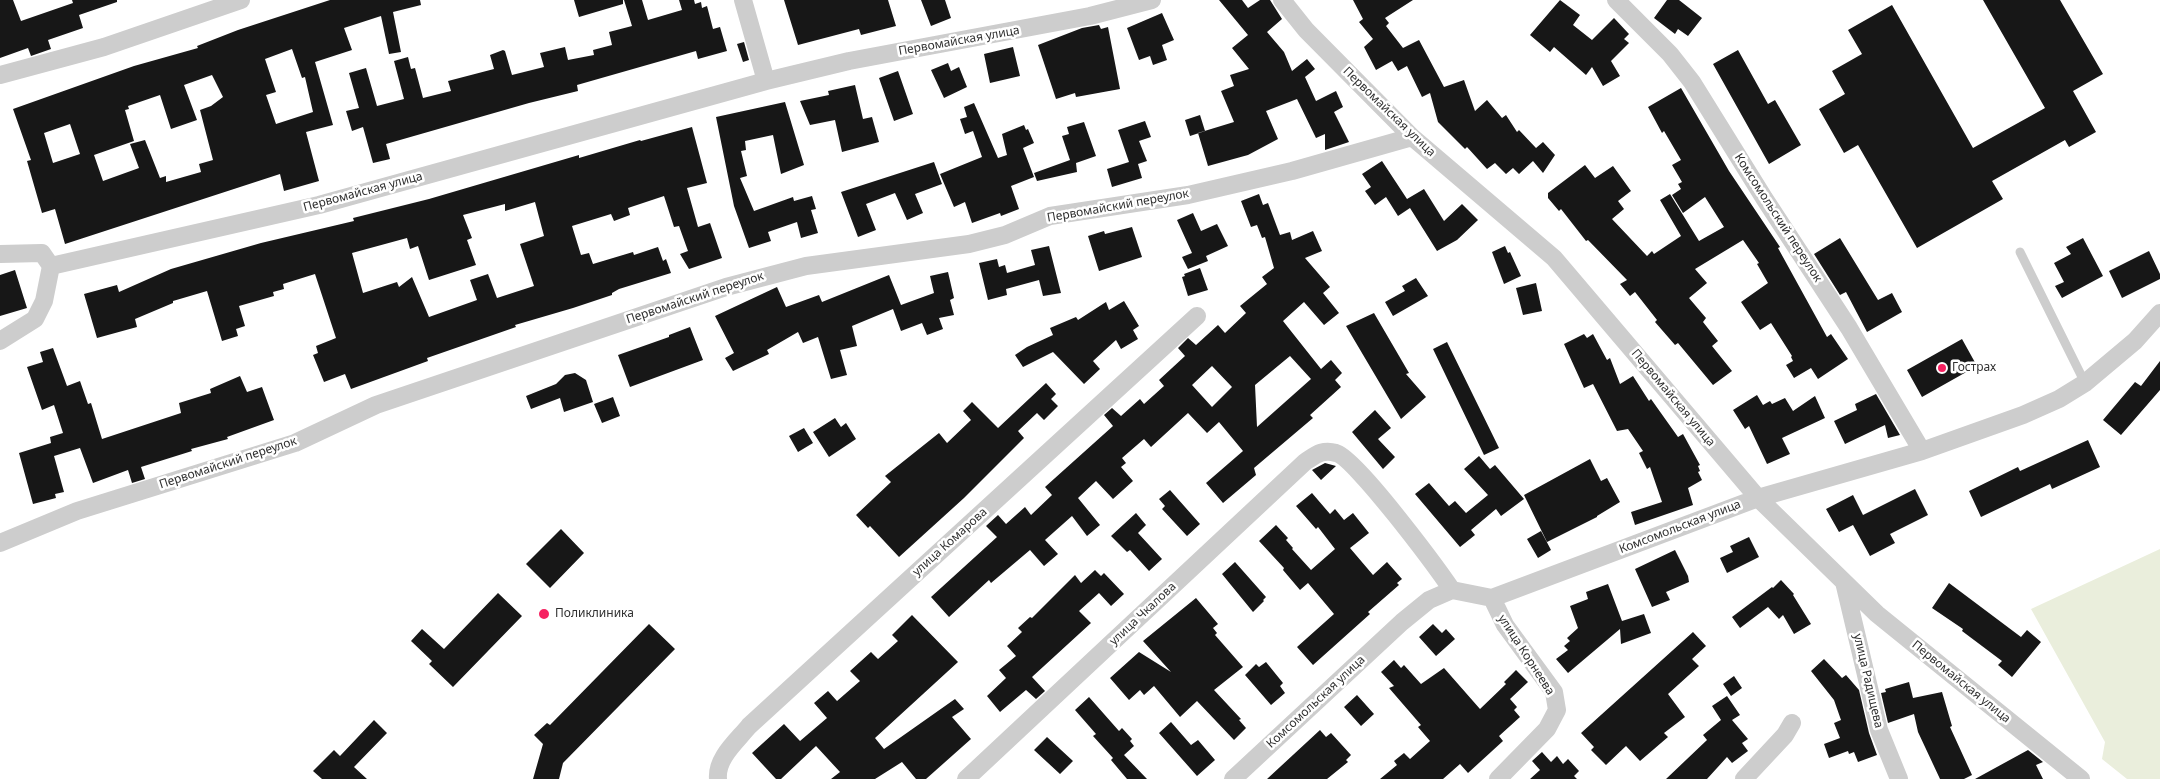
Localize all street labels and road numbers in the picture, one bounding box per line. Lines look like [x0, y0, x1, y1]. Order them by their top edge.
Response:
street label: Первомайская улица [897, 23, 1021, 59]
street label: Первомайская улица [1340, 64, 1438, 160]
street label: Комсомольский переулок [1731, 151, 1825, 285]
street label: Первомайская улица [302, 169, 424, 215]
street label: Первомайский переулок [1046, 186, 1190, 226]
street label: Первомайский переулок [624, 269, 766, 327]
street label: Первомайская улица [1628, 346, 1718, 450]
street label: Первомайский переулок [157, 434, 299, 492]
street label: Комсомольская улица [1617, 497, 1743, 557]
street label: улица Комарова [910, 505, 990, 579]
street label: улица Чкалова [1107, 580, 1179, 648]
street label: улица Корнеева [1495, 612, 1557, 698]
street label: улица Радищева [1850, 632, 1886, 730]
street label: Первомайская улица [1909, 638, 2013, 726]
street label: Комсомольская улица [1264, 653, 1368, 751]

